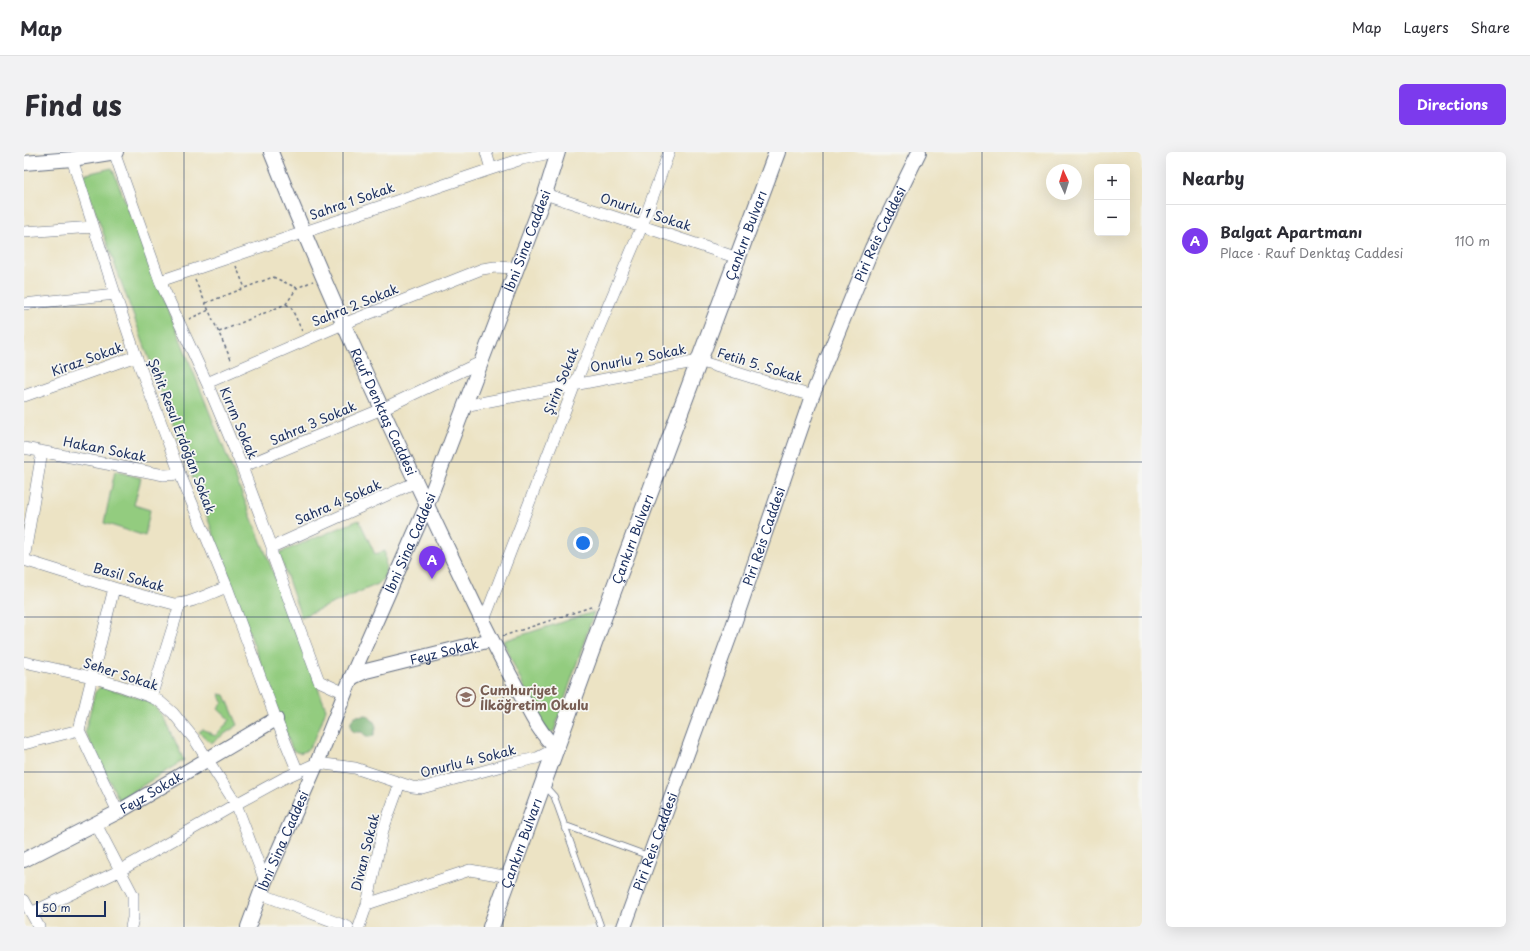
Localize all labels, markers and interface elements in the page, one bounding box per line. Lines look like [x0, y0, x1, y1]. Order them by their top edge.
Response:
text: Map [20, 14, 62, 42]
text: Map [1352, 17, 1382, 38]
text: Layers [1404, 17, 1449, 38]
text: Share [1471, 17, 1510, 38]
text: Find us [24, 83, 122, 126]
button: Directions [1399, 84, 1506, 125]
north arrow [1046, 164, 1082, 200]
map controls [1094, 164, 1130, 236]
button: + [1094, 164, 1130, 200]
text: Nearby [1182, 165, 1244, 191]
street label: Sahra 1 Sokak [307, 177, 397, 224]
street label: Piri Reis Caddesi [849, 183, 910, 284]
street label: İbni Sina Caddesi [499, 188, 555, 294]
street label: Onurlu 1 Sokak [598, 188, 695, 235]
street label: Çankırı Bulvarı [720, 188, 771, 283]
button: − [1094, 200, 1130, 236]
text: Balgat Apartmanı [1220, 220, 1362, 243]
text: A [1190, 231, 1200, 250]
text: 110 m [1455, 231, 1490, 250]
text: Place · Rauf Denktaş Caddesi [1220, 243, 1403, 262]
street label: Sahra 2 Sokak [309, 278, 402, 331]
street label: Kiraz Sokak [48, 337, 126, 380]
street label: Onurlu 2 Sokak [588, 339, 688, 376]
street label: Fetih 5. Sokak [715, 343, 806, 387]
street label: Şirin Sokak [538, 344, 583, 418]
street label: Rauf Denktaş Caddesi [346, 345, 422, 478]
street label: Şehit Resul Erdoğan Sokak [144, 355, 221, 517]
street label: Kırım Sokak [216, 384, 263, 462]
street label: Sahra 3 Sokak [267, 396, 359, 449]
street label: Hakan Sokak [62, 431, 149, 466]
street label: Sahra 4 Sokak [292, 474, 384, 529]
street label: Piri Reis Caddesi [738, 484, 789, 588]
street label: İbni Sina Caddesi [380, 490, 440, 596]
street label: Çankırı Bulvarı [607, 491, 658, 587]
your location [573, 533, 593, 553]
pin: A [419, 546, 445, 579]
street label: Basil Sokak [91, 557, 168, 596]
street label: Feyz Sokak [408, 633, 481, 669]
street label: Seher Sokak [81, 652, 162, 695]
place label: Cumhuriyet İlköğretim Okulu [480, 680, 589, 714]
school or university icon: Cumhuriyet İlköğretim Okulu [455, 686, 477, 708]
street label: Onurlu 4 Sokak [418, 739, 518, 782]
street label: Feyz Sokak [116, 766, 186, 818]
street label: İbni Sina Caddesi [252, 787, 313, 893]
street label: Piri Reis Caddesi [628, 789, 681, 893]
street label: Çankırı Bulvarı [496, 795, 546, 891]
street label: Divan Sokak [346, 811, 383, 893]
scale bar [36, 899, 106, 918]
text: 50 m [42, 899, 71, 916]

